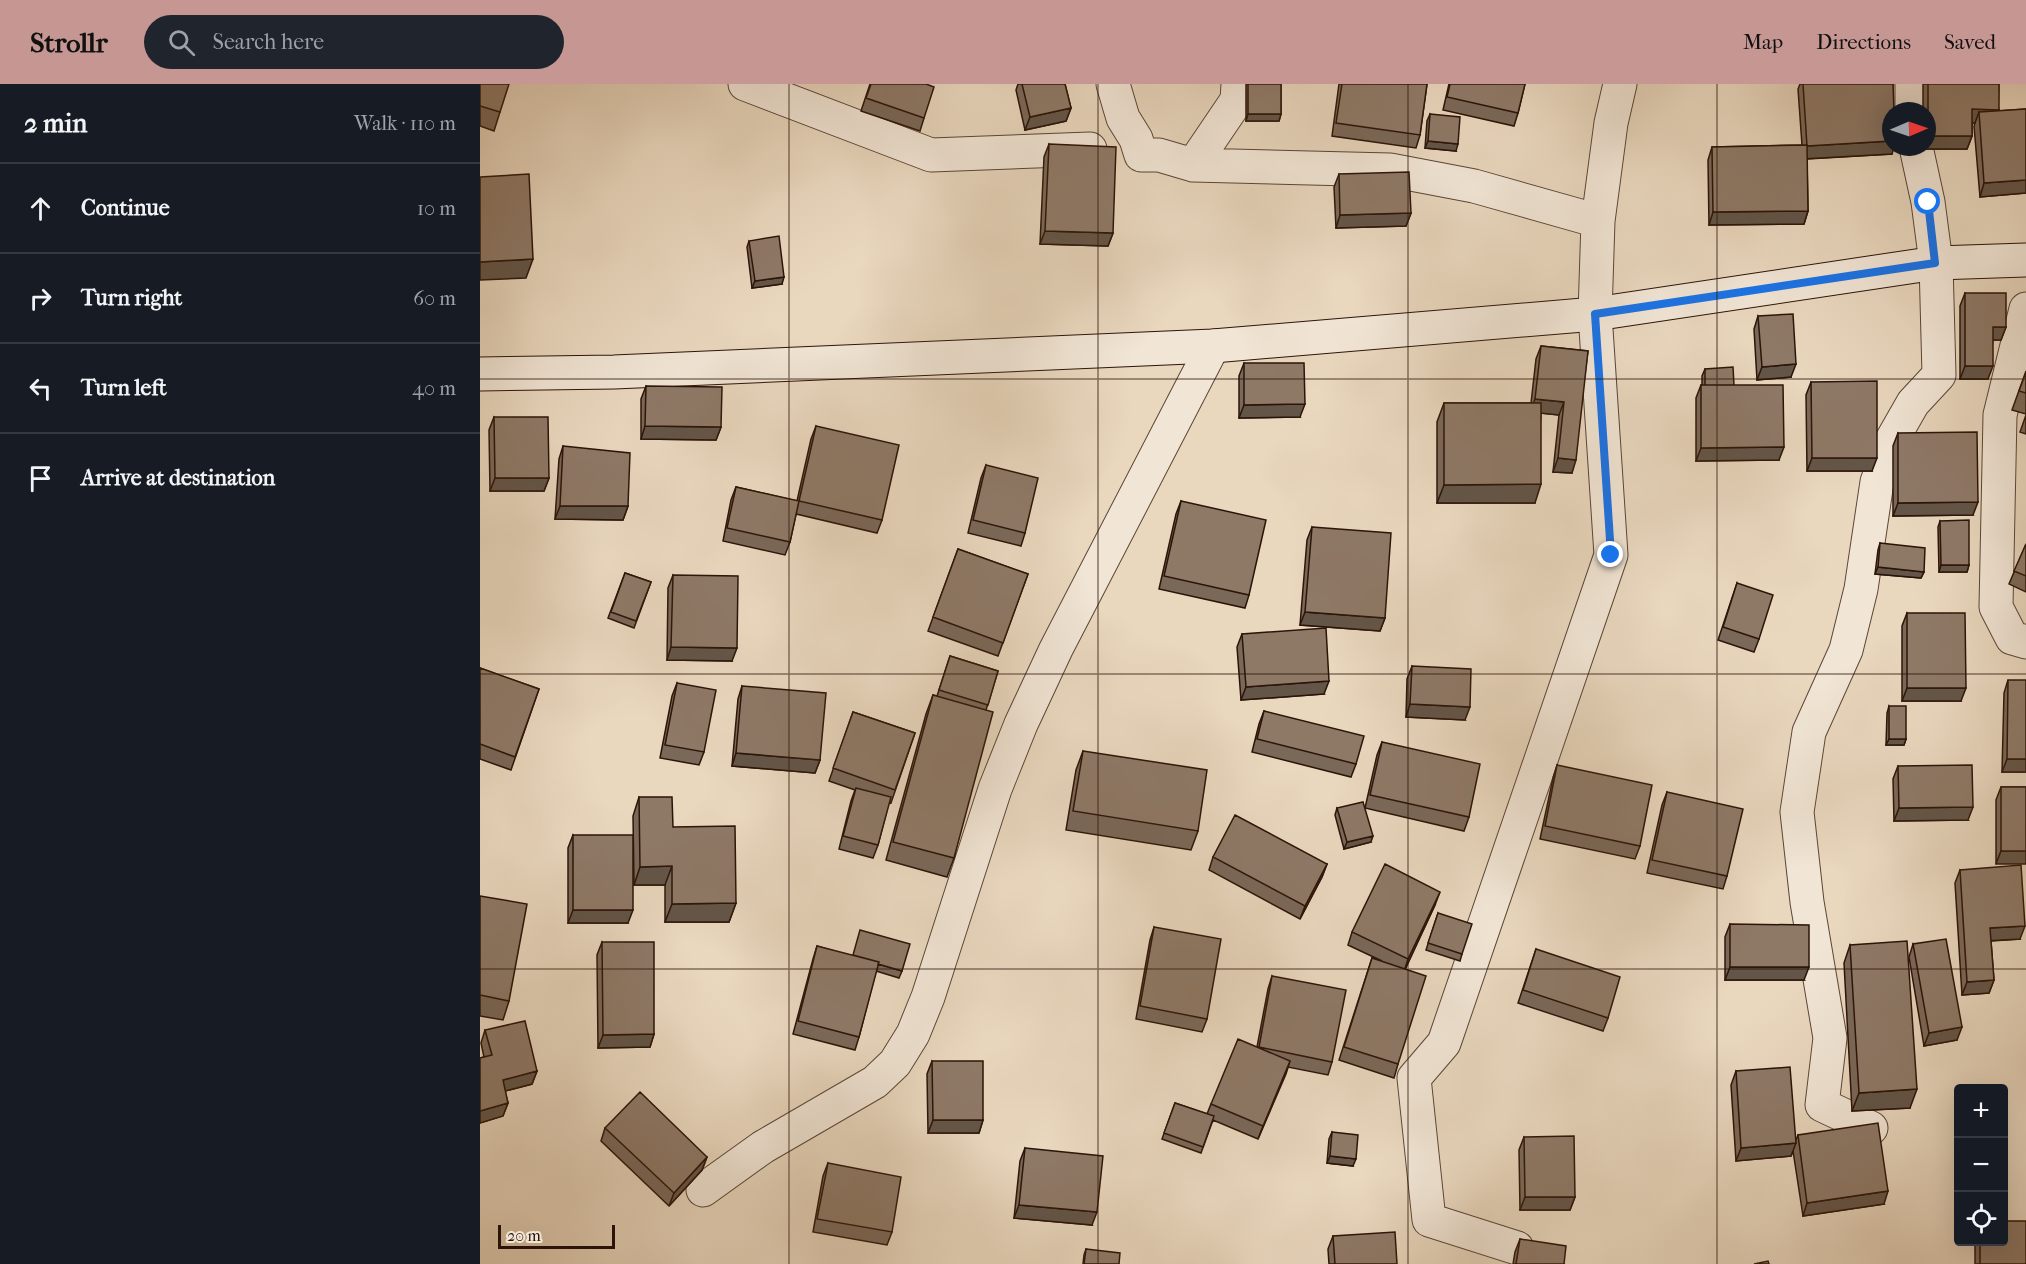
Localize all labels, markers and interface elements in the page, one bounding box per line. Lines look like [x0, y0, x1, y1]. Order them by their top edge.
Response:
search box [144, 15, 564, 69]
text: Strollr [30, 26, 108, 59]
icon: search [165, 26, 198, 59]
text: Search here [213, 29, 324, 55]
text: Map [1743, 30, 1783, 54]
text: Directions [1816, 30, 1911, 54]
text: Saved [1944, 30, 1996, 54]
north arrow [1882, 102, 1936, 156]
text: 2 min [24, 108, 87, 139]
text: Walk · 110 m [354, 112, 456, 135]
route start [1914, 188, 1940, 214]
icon: ahead [24, 192, 57, 225]
text: Continue [81, 195, 170, 221]
text: 10 m [417, 197, 456, 220]
icon: right [24, 282, 57, 315]
text: Turn right [81, 285, 182, 311]
text: 60 m [413, 287, 456, 310]
icon: left [24, 372, 57, 405]
text: Turn left [81, 375, 167, 401]
text: 40 m [412, 377, 456, 400]
icon: arrive [24, 462, 57, 495]
text: Arrive at destination [81, 465, 275, 491]
route end [1597, 541, 1623, 567]
map controls [1954, 1084, 2008, 1246]
button: + [1954, 1084, 2008, 1138]
button: − [1954, 1138, 2008, 1192]
button: locate [1954, 1192, 2008, 1246]
scale bar [498, 1222, 615, 1250]
text: 20 m [507, 1226, 541, 1245]

